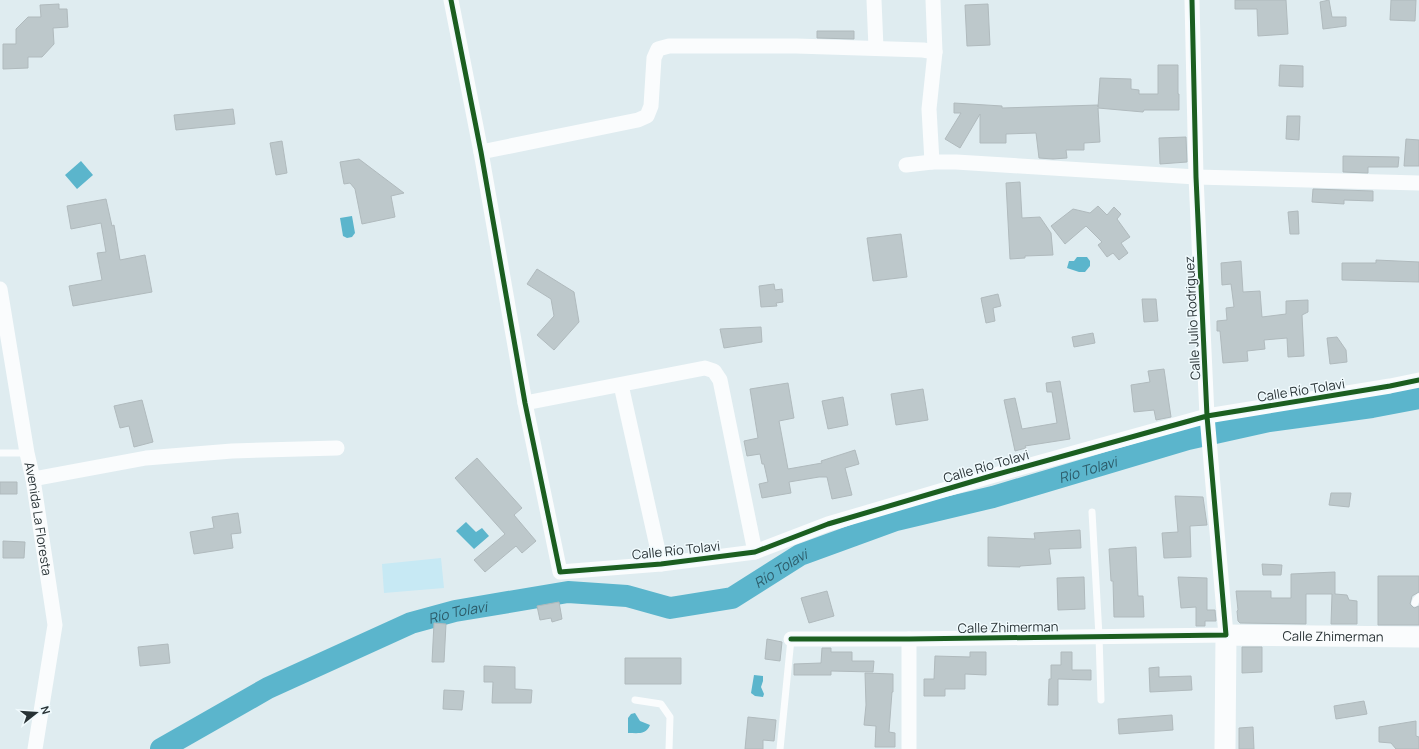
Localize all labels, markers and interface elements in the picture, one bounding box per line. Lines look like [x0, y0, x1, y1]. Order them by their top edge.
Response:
street label: Calle Julio Rodriguez [1180, 255, 1204, 380]
street label: Calle Río Tolavi [1256, 374, 1346, 406]
street label: Calle Río Tolavi [941, 445, 1031, 487]
water label: Río Tolavi [1056, 451, 1121, 487]
street label: Avenida La Floresta [20, 460, 56, 577]
street label: Calle Río Tolavi [631, 536, 721, 564]
water label: Río Tolavi [750, 543, 811, 592]
water label: Río Tolavi [426, 596, 490, 627]
street label: Calle Zhimerman [957, 617, 1059, 637]
street label: Calle Zhimerman [1282, 627, 1384, 646]
north arrow [16, 693, 56, 733]
text: N [38, 704, 54, 716]

